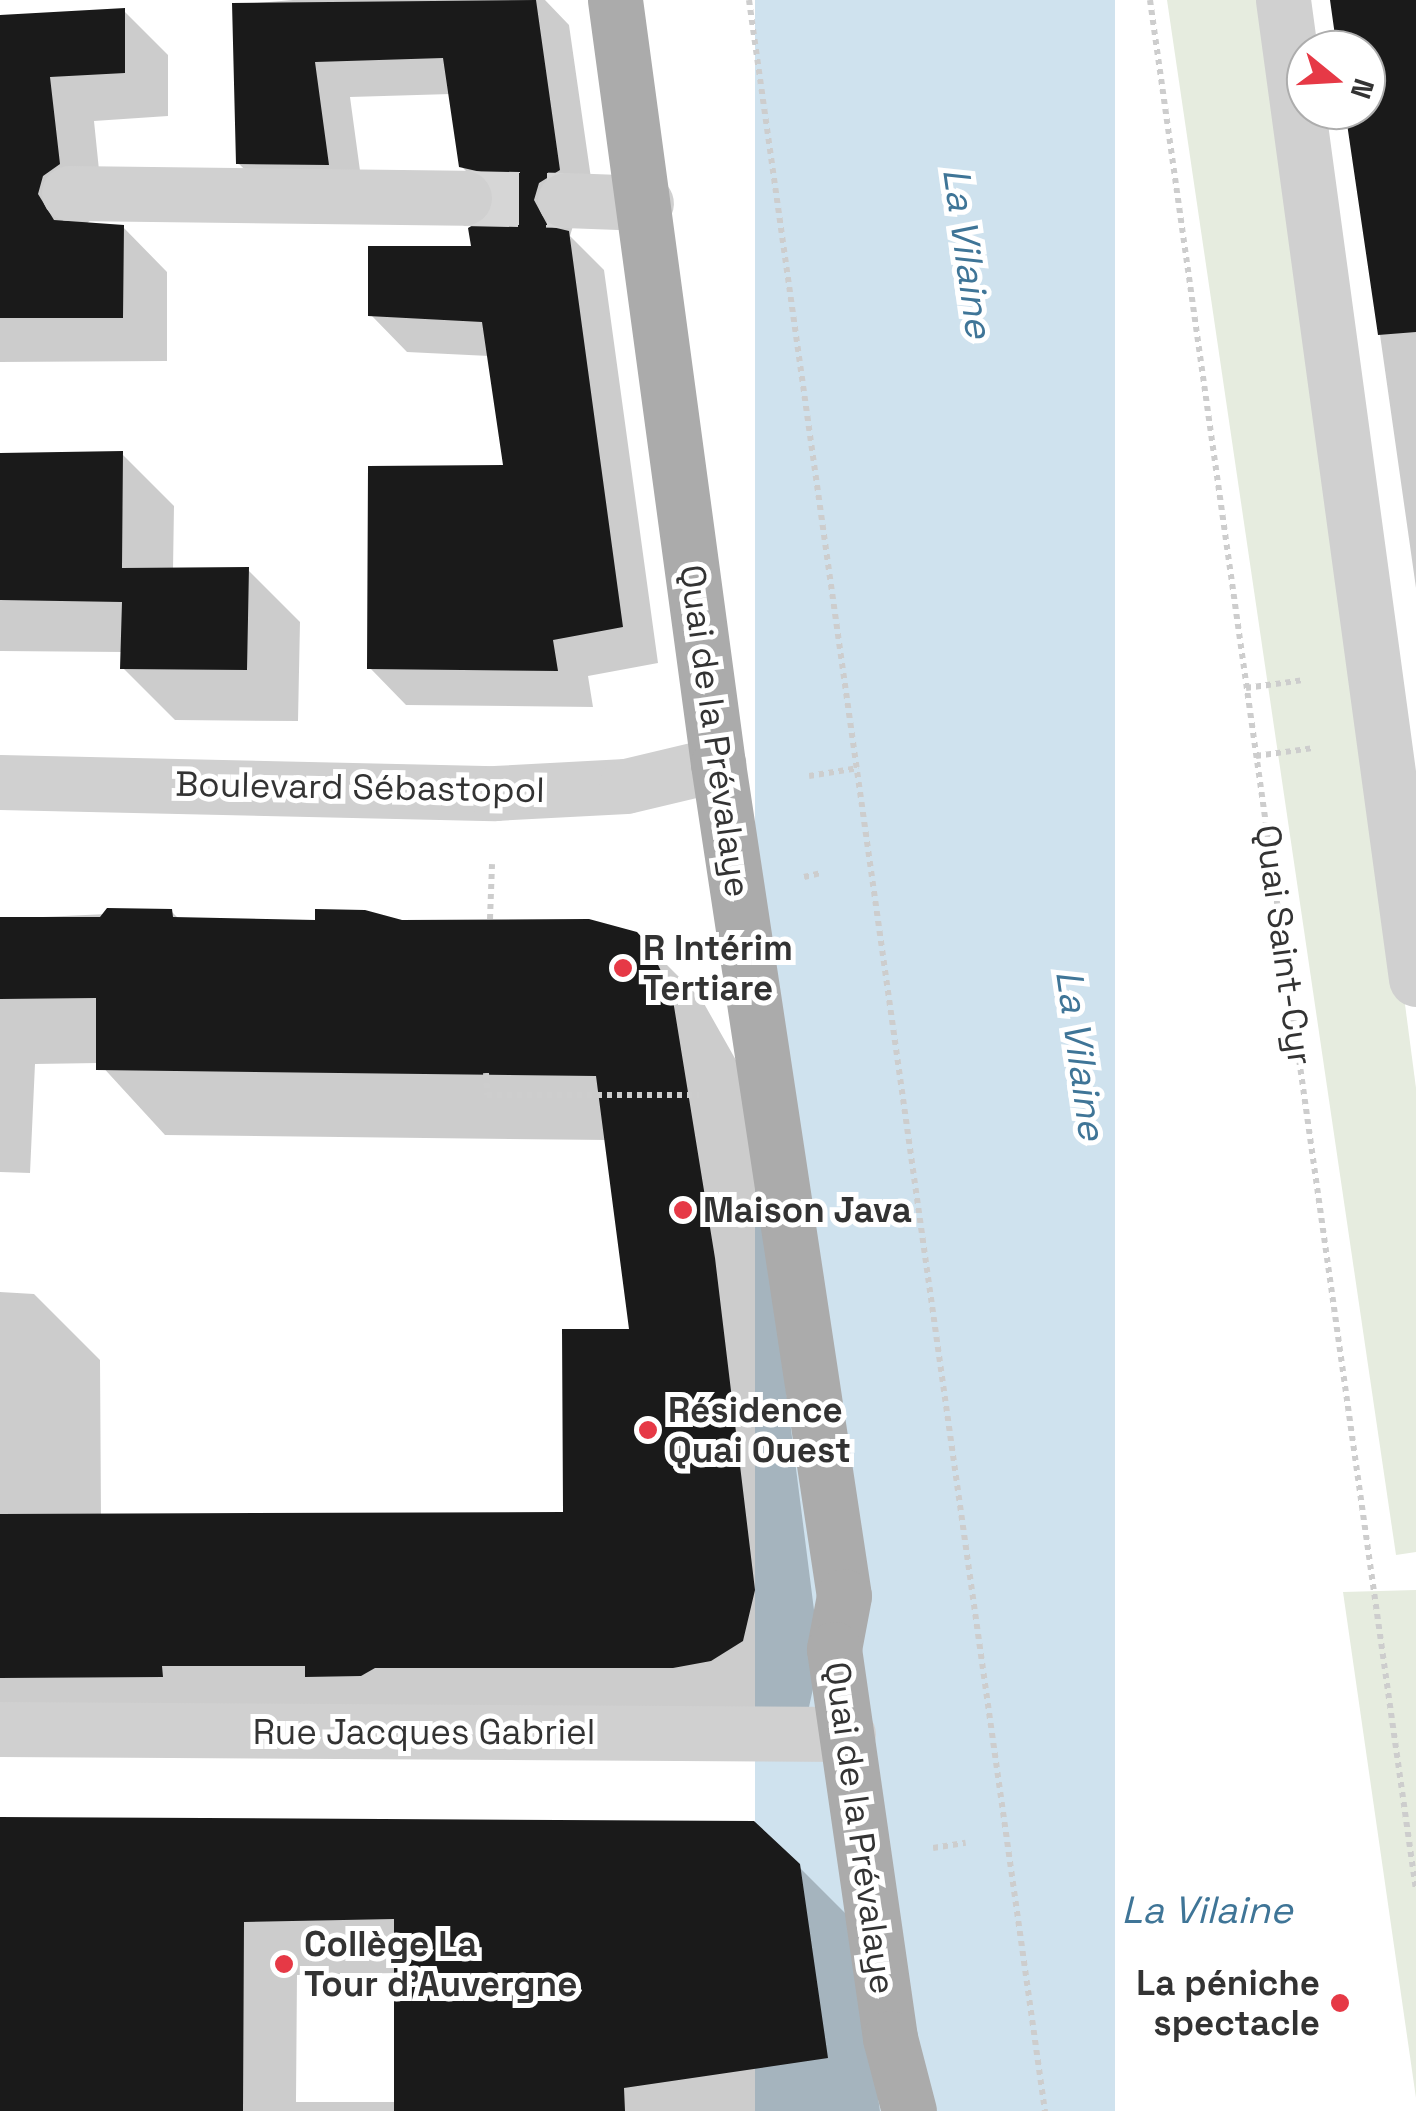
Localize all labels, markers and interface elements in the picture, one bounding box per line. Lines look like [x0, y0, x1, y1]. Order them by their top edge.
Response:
north arrow [1286, 30, 1386, 130]
text: N [1343, 74, 1383, 103]
water label: La Vilaine [932, 165, 1002, 341]
street label: Quai de la Prévalaye [671, 562, 759, 900]
street label: Boulevard Sébastopol [175, 763, 545, 811]
street label: Quai Saint-Cyr [1246, 822, 1322, 1068]
place label: R Intérim Tertiare [643, 927, 793, 1009]
marker: R Intérim Tertiare [612, 957, 634, 979]
water label: La Vilaine [1045, 967, 1115, 1143]
place label: Maison Java [703, 1189, 912, 1231]
marker: Maison Java [672, 1199, 694, 1221]
place label: Résidence Quai Ouest [668, 1389, 851, 1471]
marker: Résidence Quai Ouest [637, 1419, 659, 1441]
street label: Quai de la Prévalaye [816, 1659, 904, 1997]
street label: Rue Jacques Gabriel [253, 1711, 595, 1753]
water label: La Vilaine [1121, 1888, 1293, 1934]
place label: Collège La Tour d'Auvergne [304, 1923, 577, 2005]
marker: Collège La Tour d'Auvergne [273, 1953, 295, 1975]
place label: La péniche spectacle [1136, 1962, 1320, 2044]
marker: La péniche spectacle [1329, 1992, 1351, 2014]

